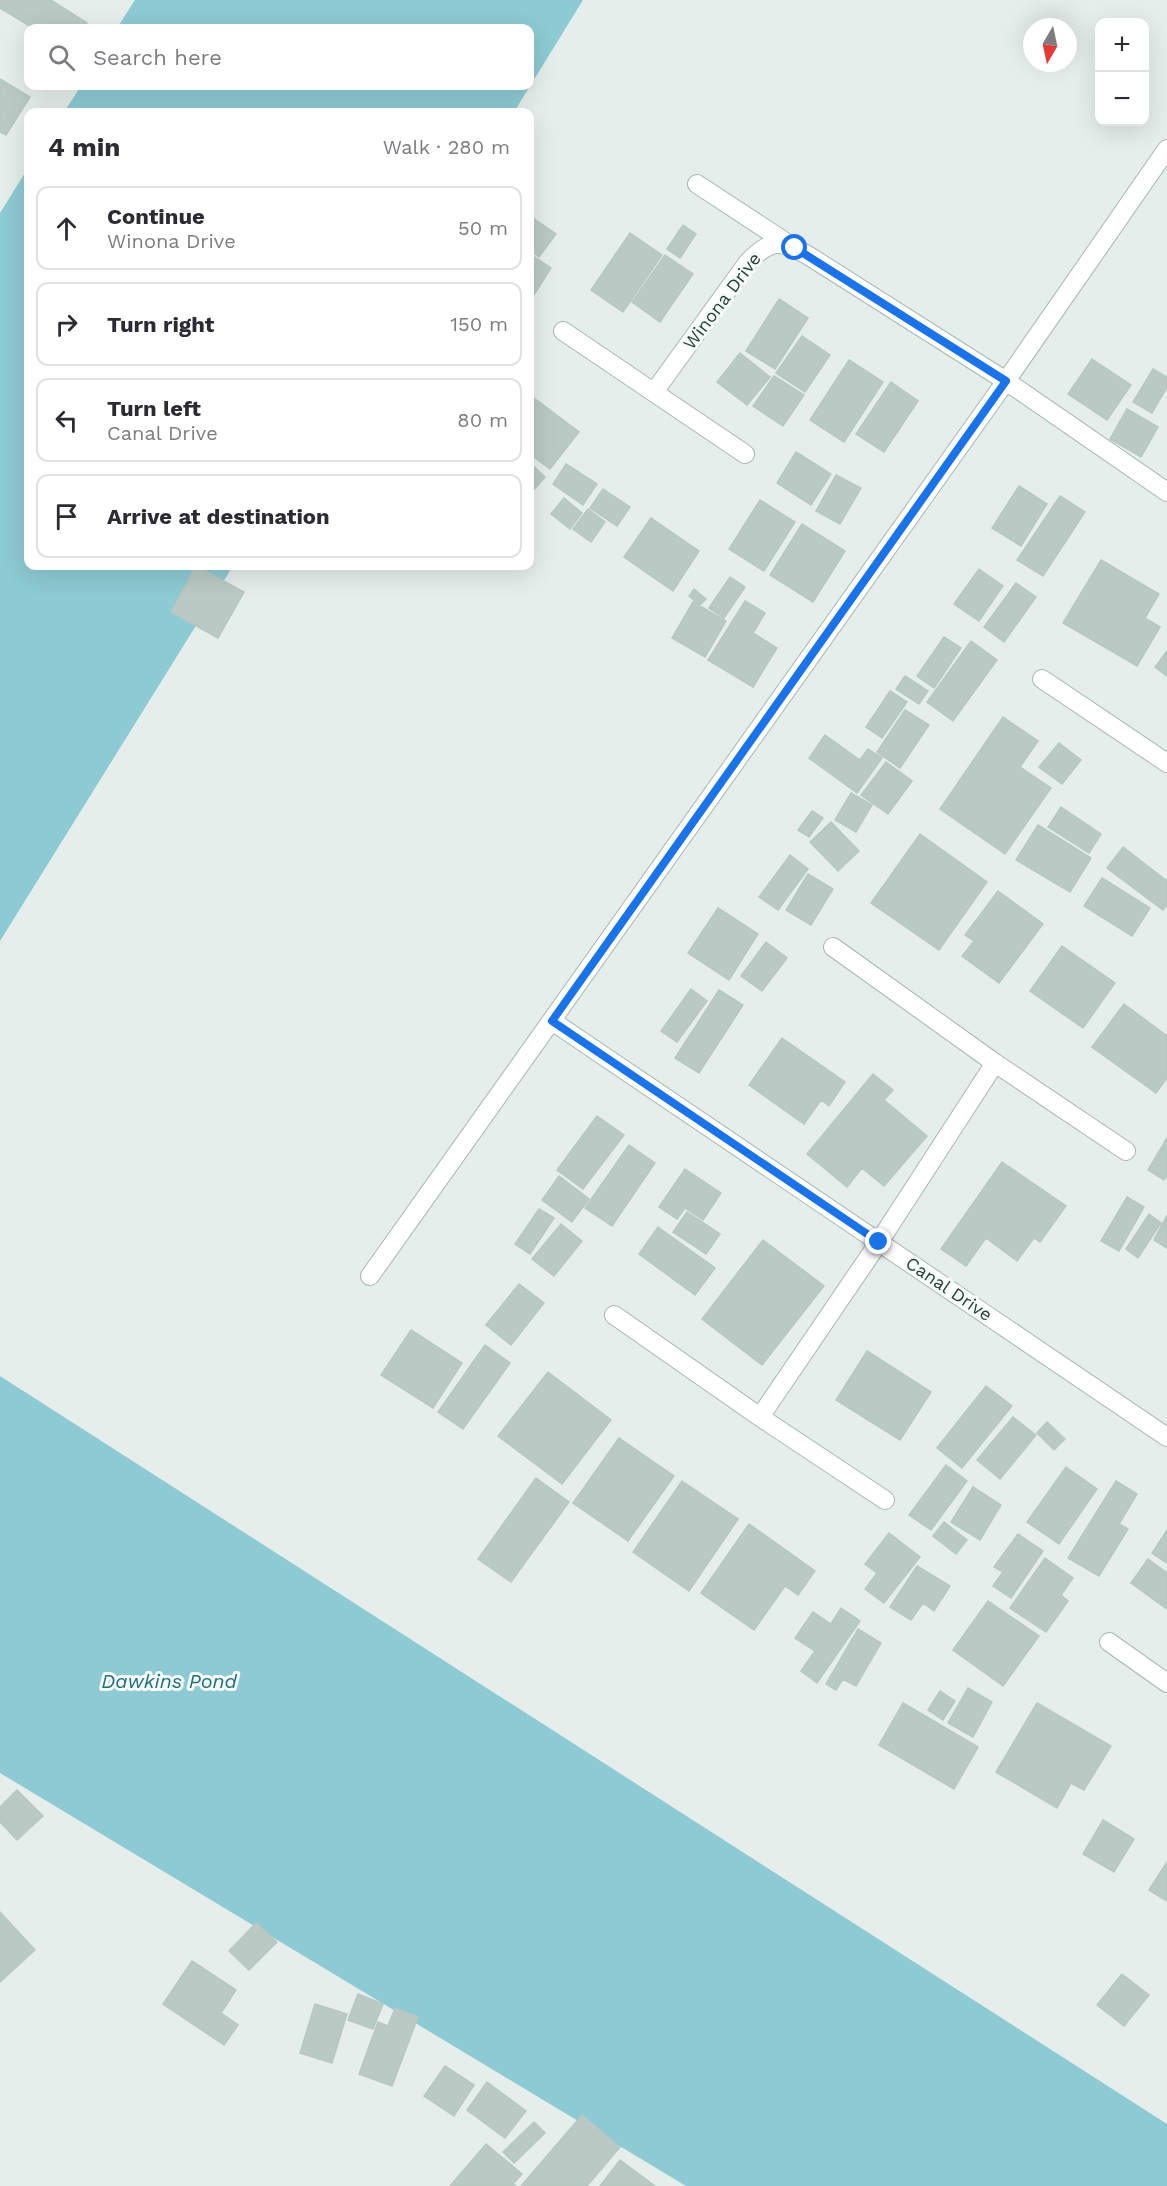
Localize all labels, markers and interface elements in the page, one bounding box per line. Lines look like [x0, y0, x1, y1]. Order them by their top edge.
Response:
north arrow [1023, 18, 1077, 72]
map controls [1095, 18, 1149, 126]
button: + [1095, 18, 1149, 72]
search box [24, 24, 534, 90]
icon: search [45, 41, 78, 74]
text: Search here [93, 45, 222, 70]
button: − [1095, 72, 1149, 126]
text: 4 min [48, 132, 120, 162]
text: Walk · 280 m [383, 135, 510, 159]
text: Continue [107, 204, 205, 229]
icon: ahead [50, 212, 83, 245]
text: 50 m [458, 216, 508, 240]
text: Winona Drive [107, 229, 236, 253]
route start [781, 234, 807, 260]
street label: Winona Drive [678, 248, 765, 353]
icon: right [50, 308, 83, 341]
text: Turn right [107, 312, 214, 337]
text: 150 m [450, 312, 508, 336]
text: Turn left [107, 396, 201, 421]
icon: left [50, 404, 83, 437]
text: 80 m [457, 408, 508, 432]
text: Canal Drive [107, 421, 218, 445]
icon: arrive [50, 500, 83, 533]
text: Arrive at destination [107, 504, 330, 529]
route end [865, 1228, 891, 1254]
street label: Canal Drive [902, 1252, 996, 1325]
water label: Dawkins Pond [101, 1669, 237, 1693]

